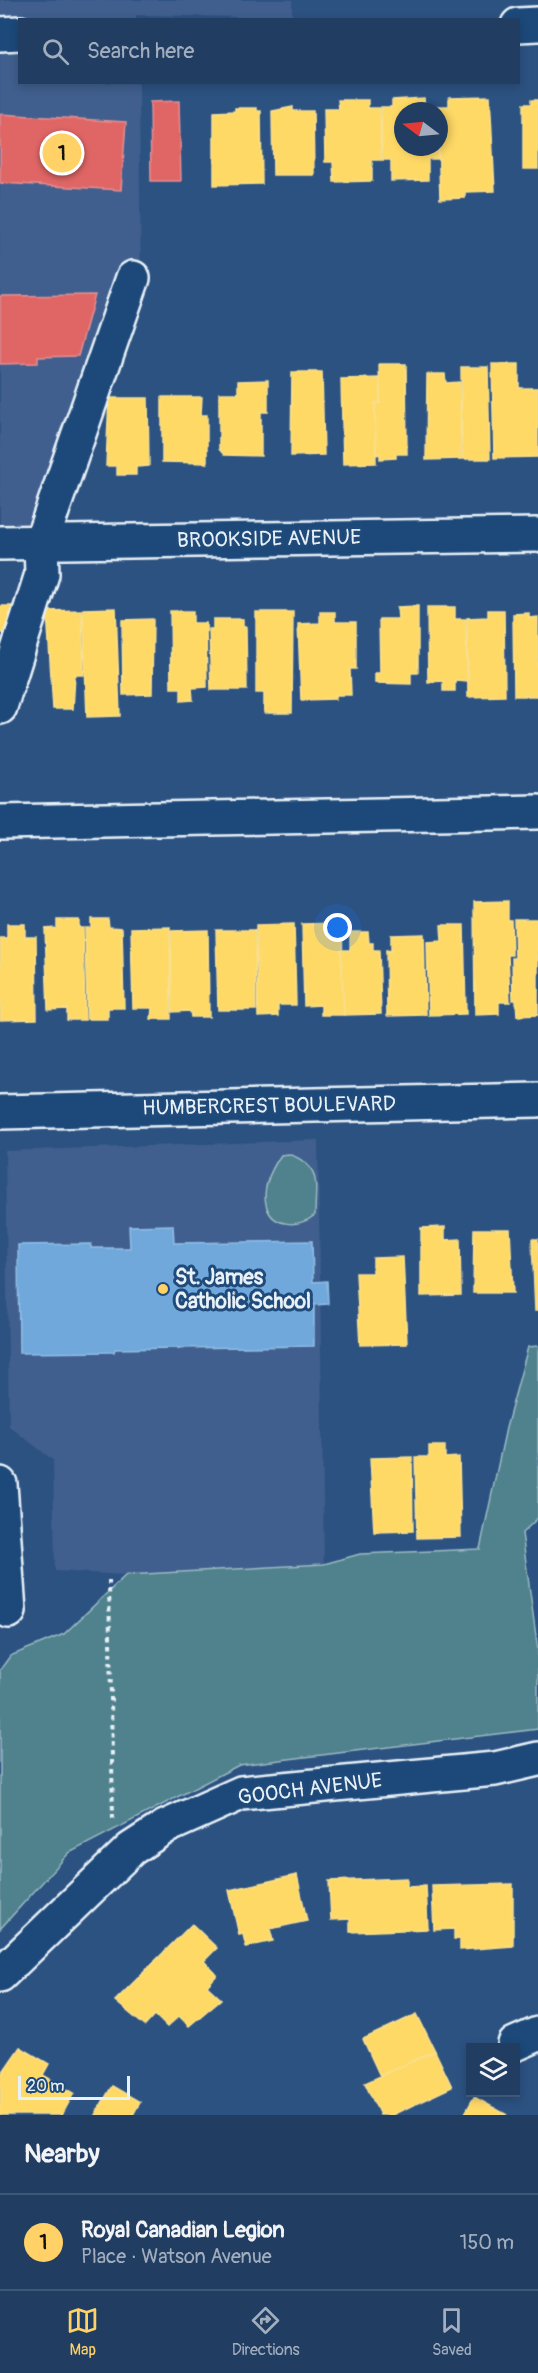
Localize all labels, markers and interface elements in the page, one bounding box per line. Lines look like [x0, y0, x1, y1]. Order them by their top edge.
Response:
search box [18, 18, 520, 84]
icon: search [39, 35, 72, 68]
text: Search here [87, 37, 194, 65]
north arrow [394, 102, 448, 156]
pin: 1 [42, 130, 82, 176]
street label: BROOKSIDE AVENUE [177, 524, 361, 554]
your location [323, 913, 352, 942]
street label: HUMBERCREST BOULEVARD [142, 1090, 396, 1122]
place label: St. James Catholic School [175, 1264, 311, 1315]
marker: St. James Catholic School [156, 1282, 170, 1296]
street label: GOOCH AVENUE [236, 1767, 384, 1811]
map controls [466, 2043, 520, 2097]
button: layers [466, 2043, 520, 2097]
scale bar [18, 2073, 130, 2100]
text: 20 m [27, 2076, 65, 2096]
text: Nearby [24, 2138, 100, 2170]
text: Royal Canadian Legion [81, 2216, 285, 2244]
text: 1 [40, 2230, 47, 2255]
text: 150 m [460, 2230, 514, 2255]
text: Place · Watson Avenue [81, 2244, 272, 2269]
tab: Map [66, 2304, 99, 2360]
tab: Directions [232, 2304, 300, 2360]
tab: Saved [432, 2304, 472, 2360]

